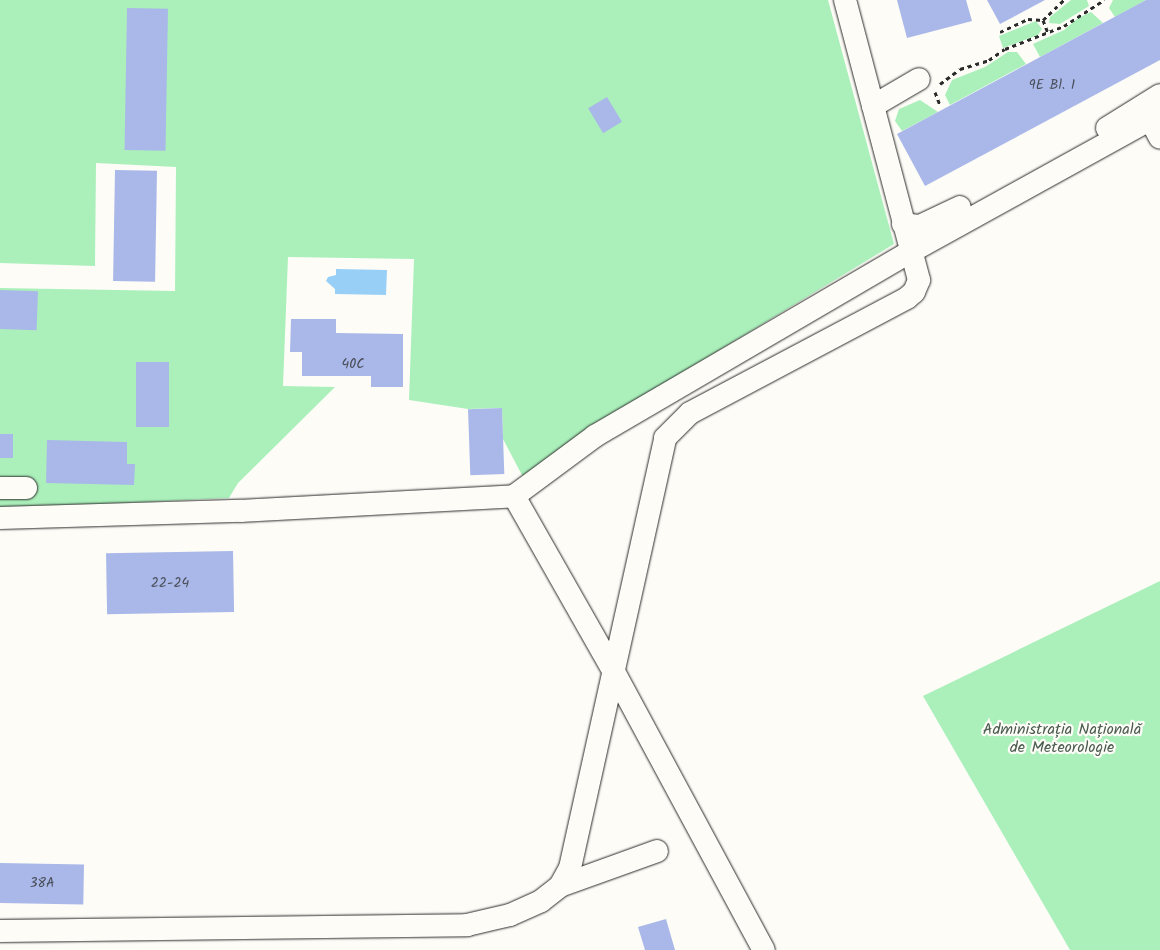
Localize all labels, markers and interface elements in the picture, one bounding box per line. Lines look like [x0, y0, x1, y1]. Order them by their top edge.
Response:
house number: 9E Bl. 1 [1029, 77, 1075, 93]
house number: 40C [341, 356, 365, 372]
house number: 22-24 [151, 575, 189, 591]
park label: Administrația Națională de Meteorologie [983, 720, 1141, 758]
house number: 38A [30, 875, 54, 891]

